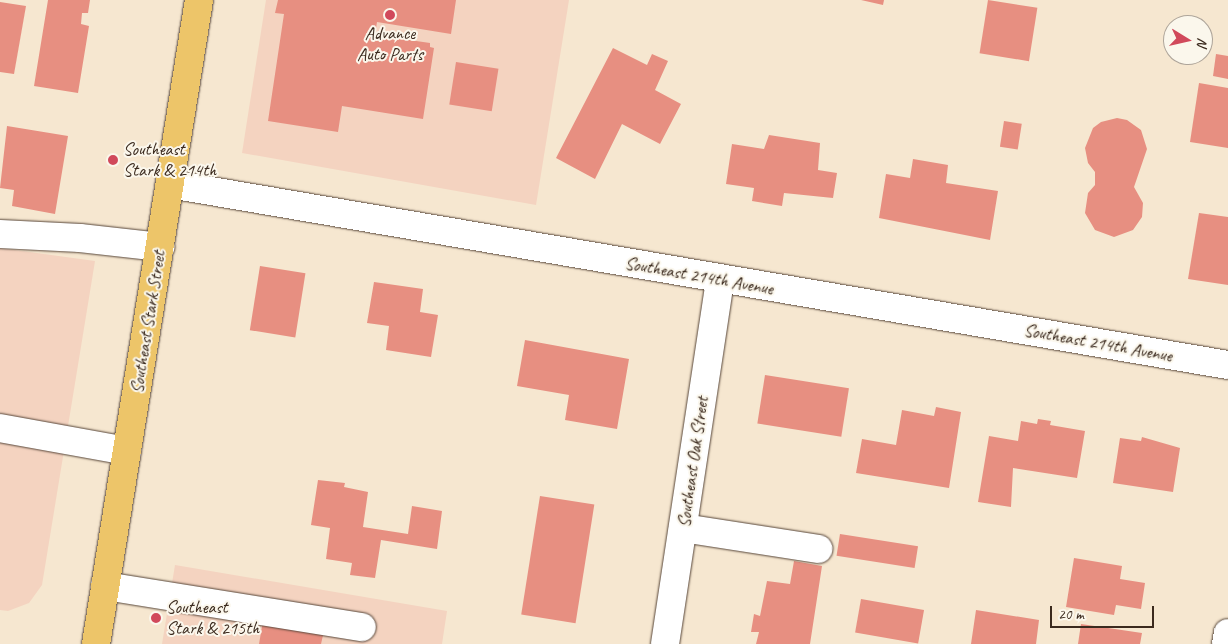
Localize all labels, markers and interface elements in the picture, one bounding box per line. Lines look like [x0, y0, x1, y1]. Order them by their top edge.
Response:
marker: Advance Auto Parts [384, 9, 396, 21]
north arrow [1163, 15, 1213, 65]
place label: Advance Auto Parts [357, 23, 423, 66]
text: N [1193, 37, 1211, 48]
place label: Southeast Stark & 214th [123, 139, 216, 182]
marker: Southeast Stark & 214th [107, 154, 119, 166]
street label: Southeast Stark Street [126, 248, 170, 396]
street label: Southeast 214th Avenue [623, 252, 775, 300]
street label: Southeast 214th Avenue [1022, 319, 1174, 367]
street label: Southeast Oak Street [673, 395, 713, 529]
scale bar [1053, 596, 1157, 628]
place label: Southeast Stark & 215th [166, 597, 259, 640]
text: 20 m [1058, 605, 1084, 624]
marker: Southeast Stark & 215th [150, 612, 162, 624]

